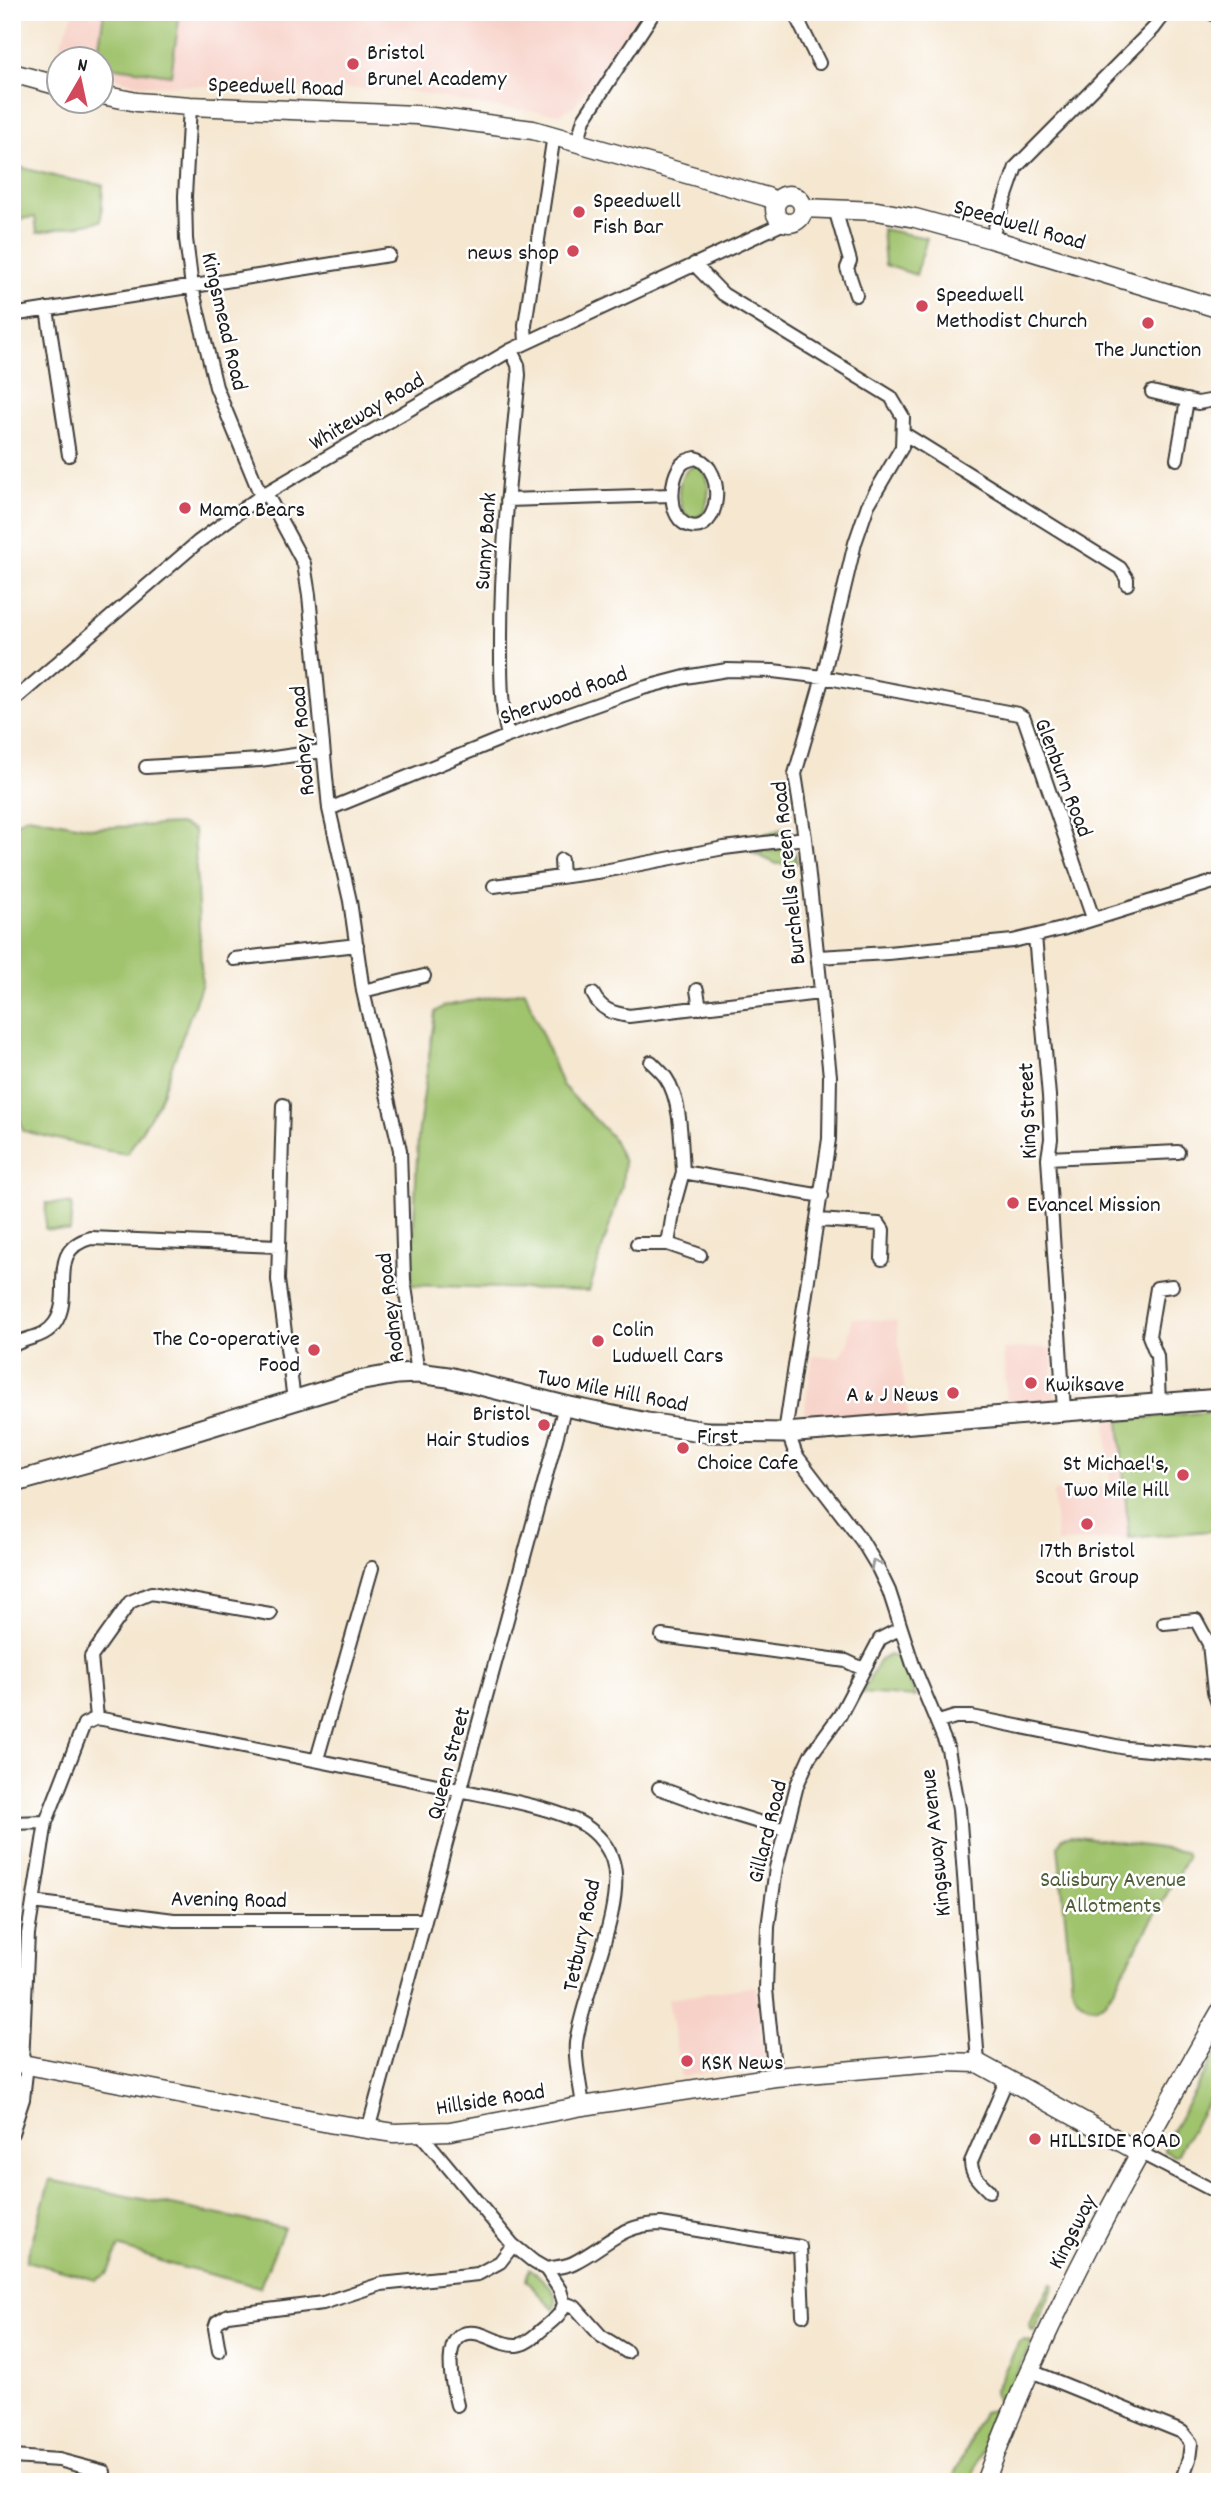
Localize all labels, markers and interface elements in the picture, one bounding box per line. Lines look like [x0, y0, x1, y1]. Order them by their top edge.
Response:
place label: Bristol Brunel Academy [367, 38, 507, 97]
north arrow [46, 46, 116, 116]
text: N [75, 53, 89, 81]
marker: Bristol Brunel Academy [345, 56, 361, 72]
street label: Speedwell Road [207, 70, 344, 107]
place label: Speedwell Fish Bar [593, 186, 681, 245]
street label: Speedwell Road [949, 192, 1089, 261]
marker: Speedwell Fish Bar [571, 204, 587, 220]
place label: news shop [467, 238, 559, 271]
marker: news shop [565, 243, 581, 259]
street label: Kingsmead Road [191, 249, 255, 394]
place label: Speedwell Methodist Church [936, 280, 1087, 339]
marker: Speedwell Methodist Church [914, 298, 930, 314]
marker: The Junction [1140, 315, 1156, 331]
place label: The Junction [1095, 335, 1201, 368]
street label: Whiteway Road [304, 365, 432, 461]
street label: Sunny Bank [468, 491, 507, 591]
place label: Mama Bears [199, 495, 305, 528]
marker: Mama Bears [177, 500, 193, 516]
street label: Sherwood Road [496, 659, 633, 736]
street label: Rodney Road [283, 684, 326, 797]
street label: Glenburn Road [1024, 714, 1100, 843]
street label: Burchells Green Road [764, 779, 817, 966]
street label: King Street [1011, 1062, 1048, 1160]
place label: Evancel Mission [1027, 1190, 1161, 1223]
marker: Evancel Mission [1005, 1195, 1021, 1211]
street label: Rodney Road [369, 1251, 416, 1364]
place label: Colin Ludwell Cars [612, 1315, 724, 1374]
place label: The Co-operative Food [153, 1324, 300, 1383]
marker: Colin Ludwell Cars [590, 1333, 606, 1349]
marker: The Co-operative Food [306, 1342, 322, 1358]
street label: Two Mile Hill Road [534, 1362, 691, 1423]
place label: Kwiksave [1045, 1370, 1124, 1403]
marker: Kwiksave [1023, 1375, 1039, 1391]
place label: A & J News [846, 1380, 939, 1413]
marker: A & J News [945, 1385, 961, 1401]
place label: Bristol Hair Studios [426, 1399, 531, 1458]
marker: Bristol Hair Studios [536, 1417, 552, 1433]
place label: First Choice Cafe [697, 1422, 798, 1481]
marker: First Choice Cafe [675, 1440, 691, 1456]
place label: St Michael's, Two Mile Hill [1063, 1449, 1170, 1508]
marker: St Michael's, Two Mile Hill [1175, 1467, 1191, 1483]
marker: 17th Bristol Scout Group [1079, 1516, 1095, 1532]
place label: 17th Bristol Scout Group [1035, 1536, 1139, 1595]
one-way arrow [870, 1559, 883, 1572]
street label: Queen Street [420, 1704, 481, 1824]
street label: Kingsway Avenue [913, 1767, 962, 1918]
street label: Gillard Road [741, 1777, 798, 1887]
park label: Salisbury Avenue Allotments [1040, 1865, 1186, 1924]
street label: Tetbury Road [555, 1877, 611, 1995]
street label: Avening Road [171, 1884, 287, 1919]
place label: KSK News [701, 2048, 784, 2081]
marker: KSK News [679, 2053, 695, 2069]
street label: Hillside Road [434, 2077, 547, 2126]
place label: HILLSIDE ROAD [1049, 2126, 1181, 2159]
marker: HILLSIDE ROAD [1027, 2131, 1043, 2147]
street label: Kingsway [1041, 2189, 1107, 2276]

